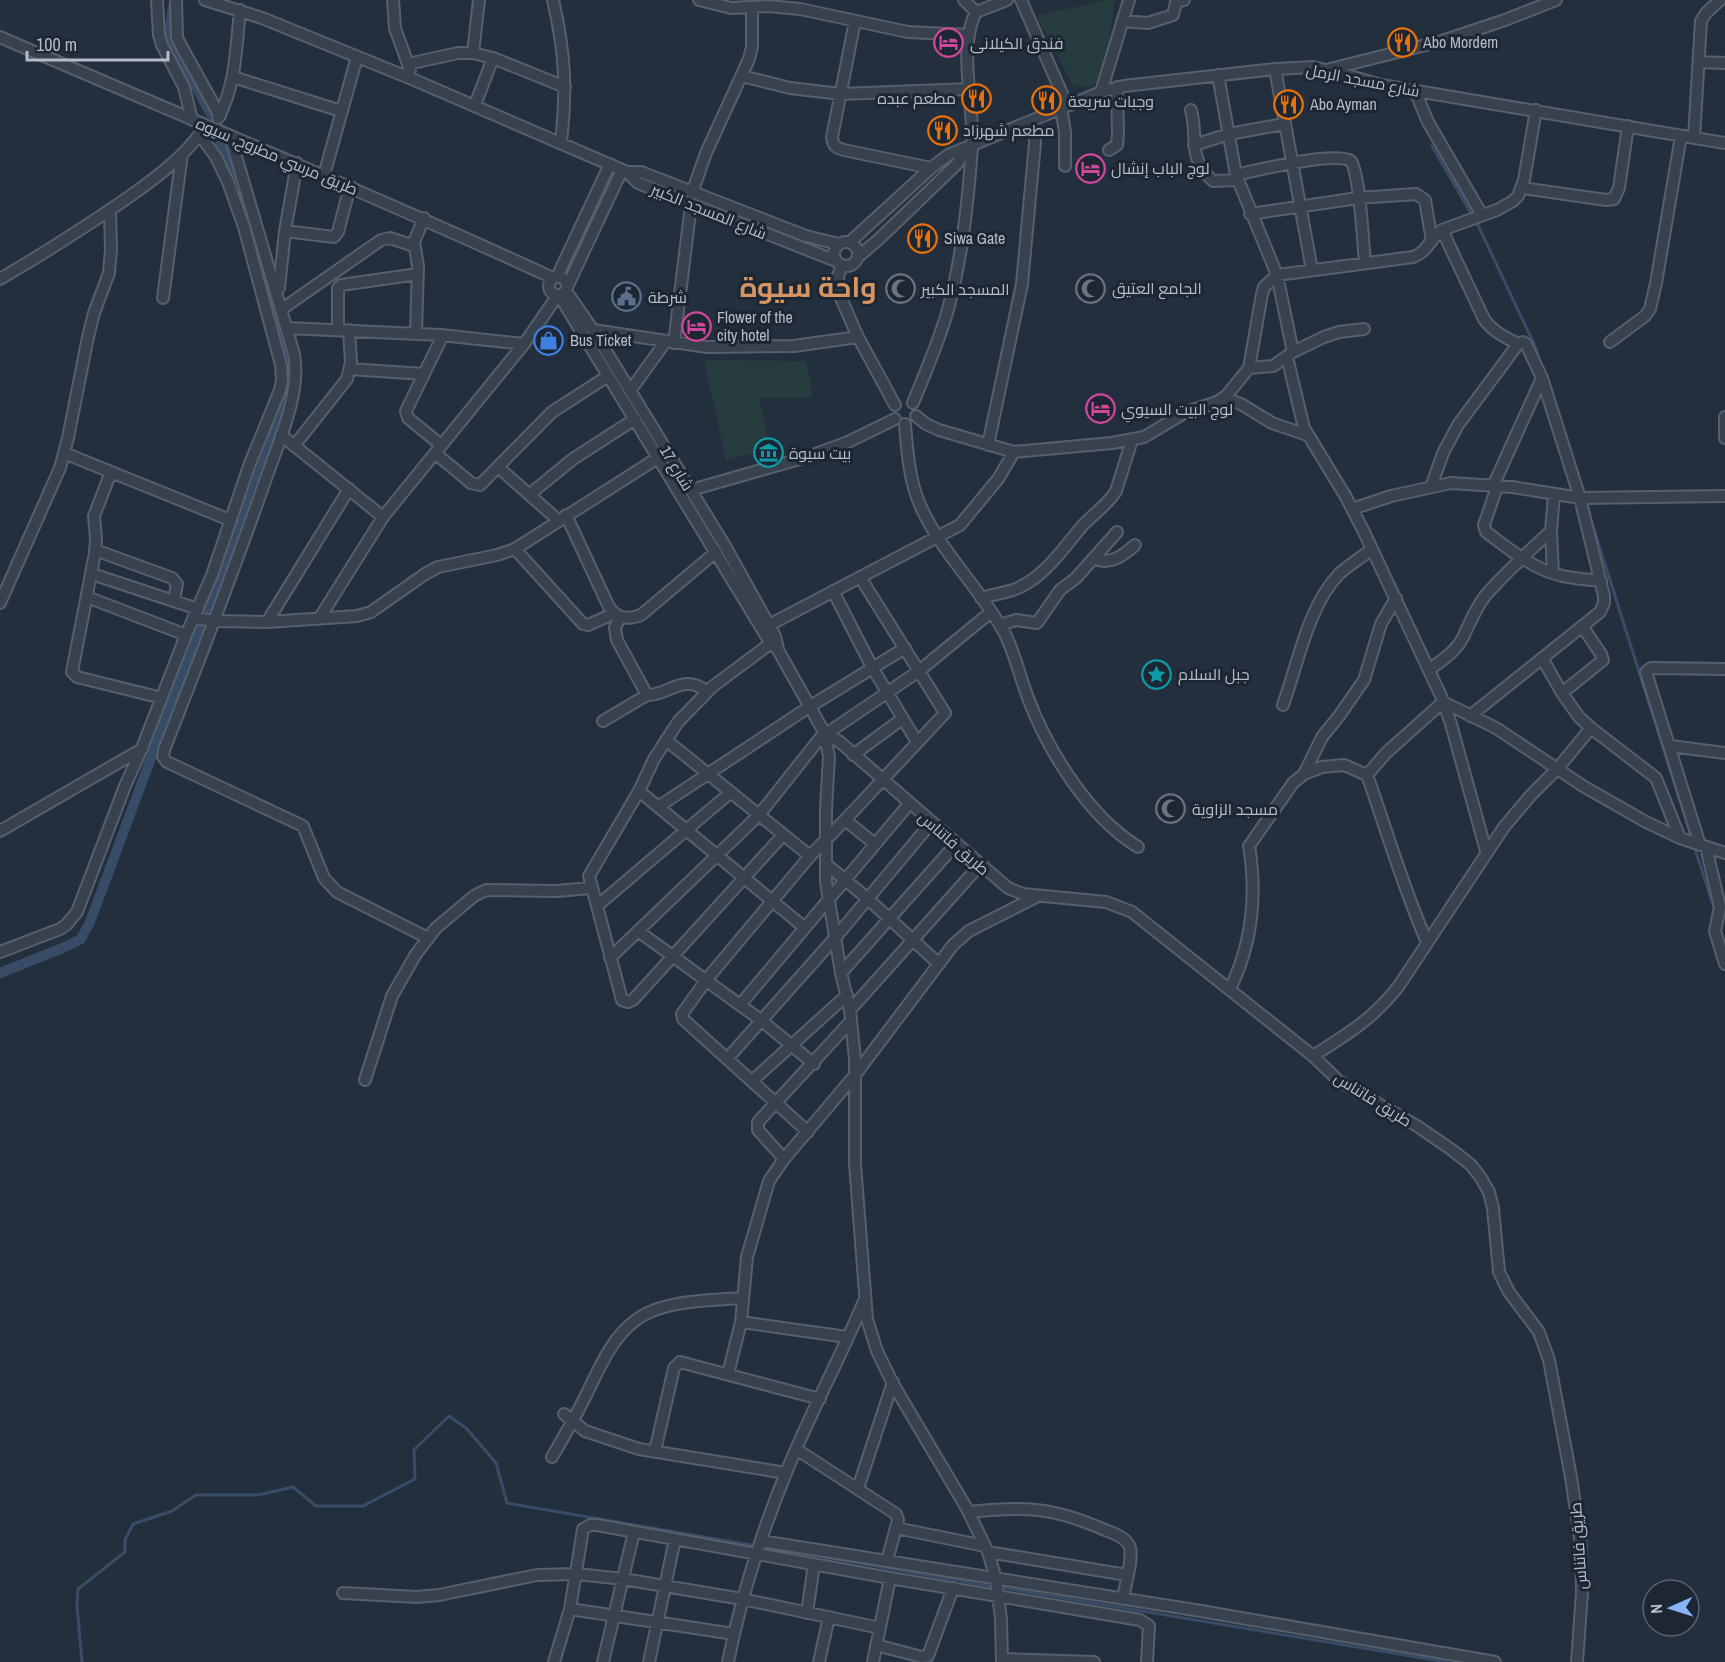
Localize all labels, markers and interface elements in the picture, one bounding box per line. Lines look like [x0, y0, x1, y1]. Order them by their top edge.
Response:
scale bar [27, 24, 168, 62]
restaurant icon: Abo Mordem [1386, 26, 1418, 58]
hotel icon: فندق الكيلانى [933, 27, 965, 59]
place label: Abo Mordem [1422, 31, 1498, 53]
text: 100 m [36, 32, 77, 57]
place label: فندق الكيلانى [970, 32, 1064, 54]
street label: شارع مسجد الرمل [1304, 58, 1422, 103]
restaurant icon: مطعم عبده [961, 82, 993, 114]
restaurant icon: وجبات سريعة [1031, 85, 1063, 117]
place label: مطعم عبده [877, 87, 956, 110]
restaurant icon: Abo Ayman [1273, 88, 1305, 120]
place label: وجبات سريعة [1068, 90, 1154, 112]
place label: Abo Ayman [1309, 93, 1377, 115]
street label: طريق مرسي مطروح, سيوه [192, 112, 361, 202]
restaurant icon: مطعم شهرزاد [926, 114, 958, 146]
place label: مطعم شهرزاد [963, 119, 1054, 142]
hotel icon: لوج الباب إنشال [1074, 152, 1106, 184]
place label: لوج الباب إنشال [1111, 157, 1210, 180]
street label: شارع المسجد الكبير [646, 177, 770, 245]
restaurant icon: Siwa Gate [907, 222, 939, 254]
place label: Siwa Gate [944, 227, 1005, 249]
district label: واحة سيوة [739, 268, 877, 306]
mosque icon: الجامع العتيق [1075, 272, 1107, 304]
mosque icon: المسجد الكبير [884, 273, 916, 305]
place label: الجامع العتيق [1112, 277, 1202, 300]
place label: المسجد الكبير [920, 278, 1010, 300]
public building icon: شرطة [611, 281, 643, 313]
place label: شرطة [648, 286, 687, 308]
place label: Flower of the city hotel [717, 306, 793, 346]
hotel icon: Flower of the city hotel [680, 310, 712, 342]
shop icon: Bus Ticket [533, 324, 565, 356]
place label: Bus Ticket [570, 329, 632, 351]
hotel icon: لوج البيت السيوي [1084, 393, 1116, 425]
place label: لوج البيت السيوي [1121, 398, 1233, 423]
museum icon: بيت سيوة [752, 437, 784, 469]
street label: شارع 17 [654, 441, 699, 495]
place label: بيت سيوة [789, 442, 851, 464]
place icon: جبل السلام [1141, 658, 1173, 690]
place label: جبل السلام [1178, 663, 1250, 686]
mosque icon: مسجد الزاوية [1155, 793, 1187, 825]
place label: مسجد الزاوية [1192, 798, 1278, 820]
street label: طريق فاتناس [914, 806, 994, 880]
street label: طريق فاتناس [1330, 1066, 1416, 1132]
street label: طريق فاتناس [1564, 1501, 1592, 1591]
north arrow [1641, 1578, 1701, 1638]
text: N [1645, 1603, 1667, 1614]

